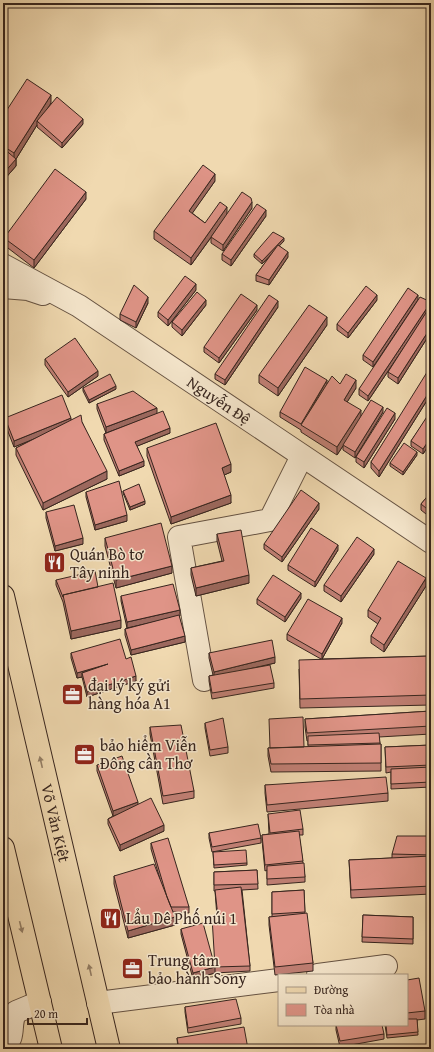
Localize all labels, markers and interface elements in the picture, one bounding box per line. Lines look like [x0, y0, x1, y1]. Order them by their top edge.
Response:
street label: Nguyễn Đệ [182, 370, 256, 430]
place label: Quán Bò tơ Tây ninh [70, 542, 145, 584]
restaurant icon: Quán Bò tơ Tây ninh [41, 550, 67, 576]
place label: đại lý ký gửi hàng hóa A1 [88, 673, 171, 715]
office icon: đại lý ký gửi hàng hóa A1 [60, 681, 86, 707]
place label: bảo hiểm Viễn Đông cần Thơ [100, 733, 197, 775]
office icon: bảo hiểm Viễn Đông cần Thơ [72, 741, 98, 767]
one-way arrow [38, 756, 44, 768]
street label: Võ Văn Kiệt [35, 781, 77, 865]
restaurant icon: Lẩu Dê Phố núi 1 [97, 905, 123, 931]
place label: Lẩu Dê Phố núi 1 [126, 906, 237, 930]
one-way arrow [18, 921, 24, 933]
place label: Trung tâm bảo hành Sony [148, 948, 247, 990]
office icon: Trung tâm bảo hành Sony [119, 956, 145, 982]
one-way arrow [87, 964, 93, 976]
legend [278, 974, 408, 1026]
text: Đường [314, 981, 348, 998]
scale bar [28, 1000, 87, 1026]
text: Tòa nhà [314, 1001, 355, 1018]
text: 20 m [34, 1005, 58, 1022]

